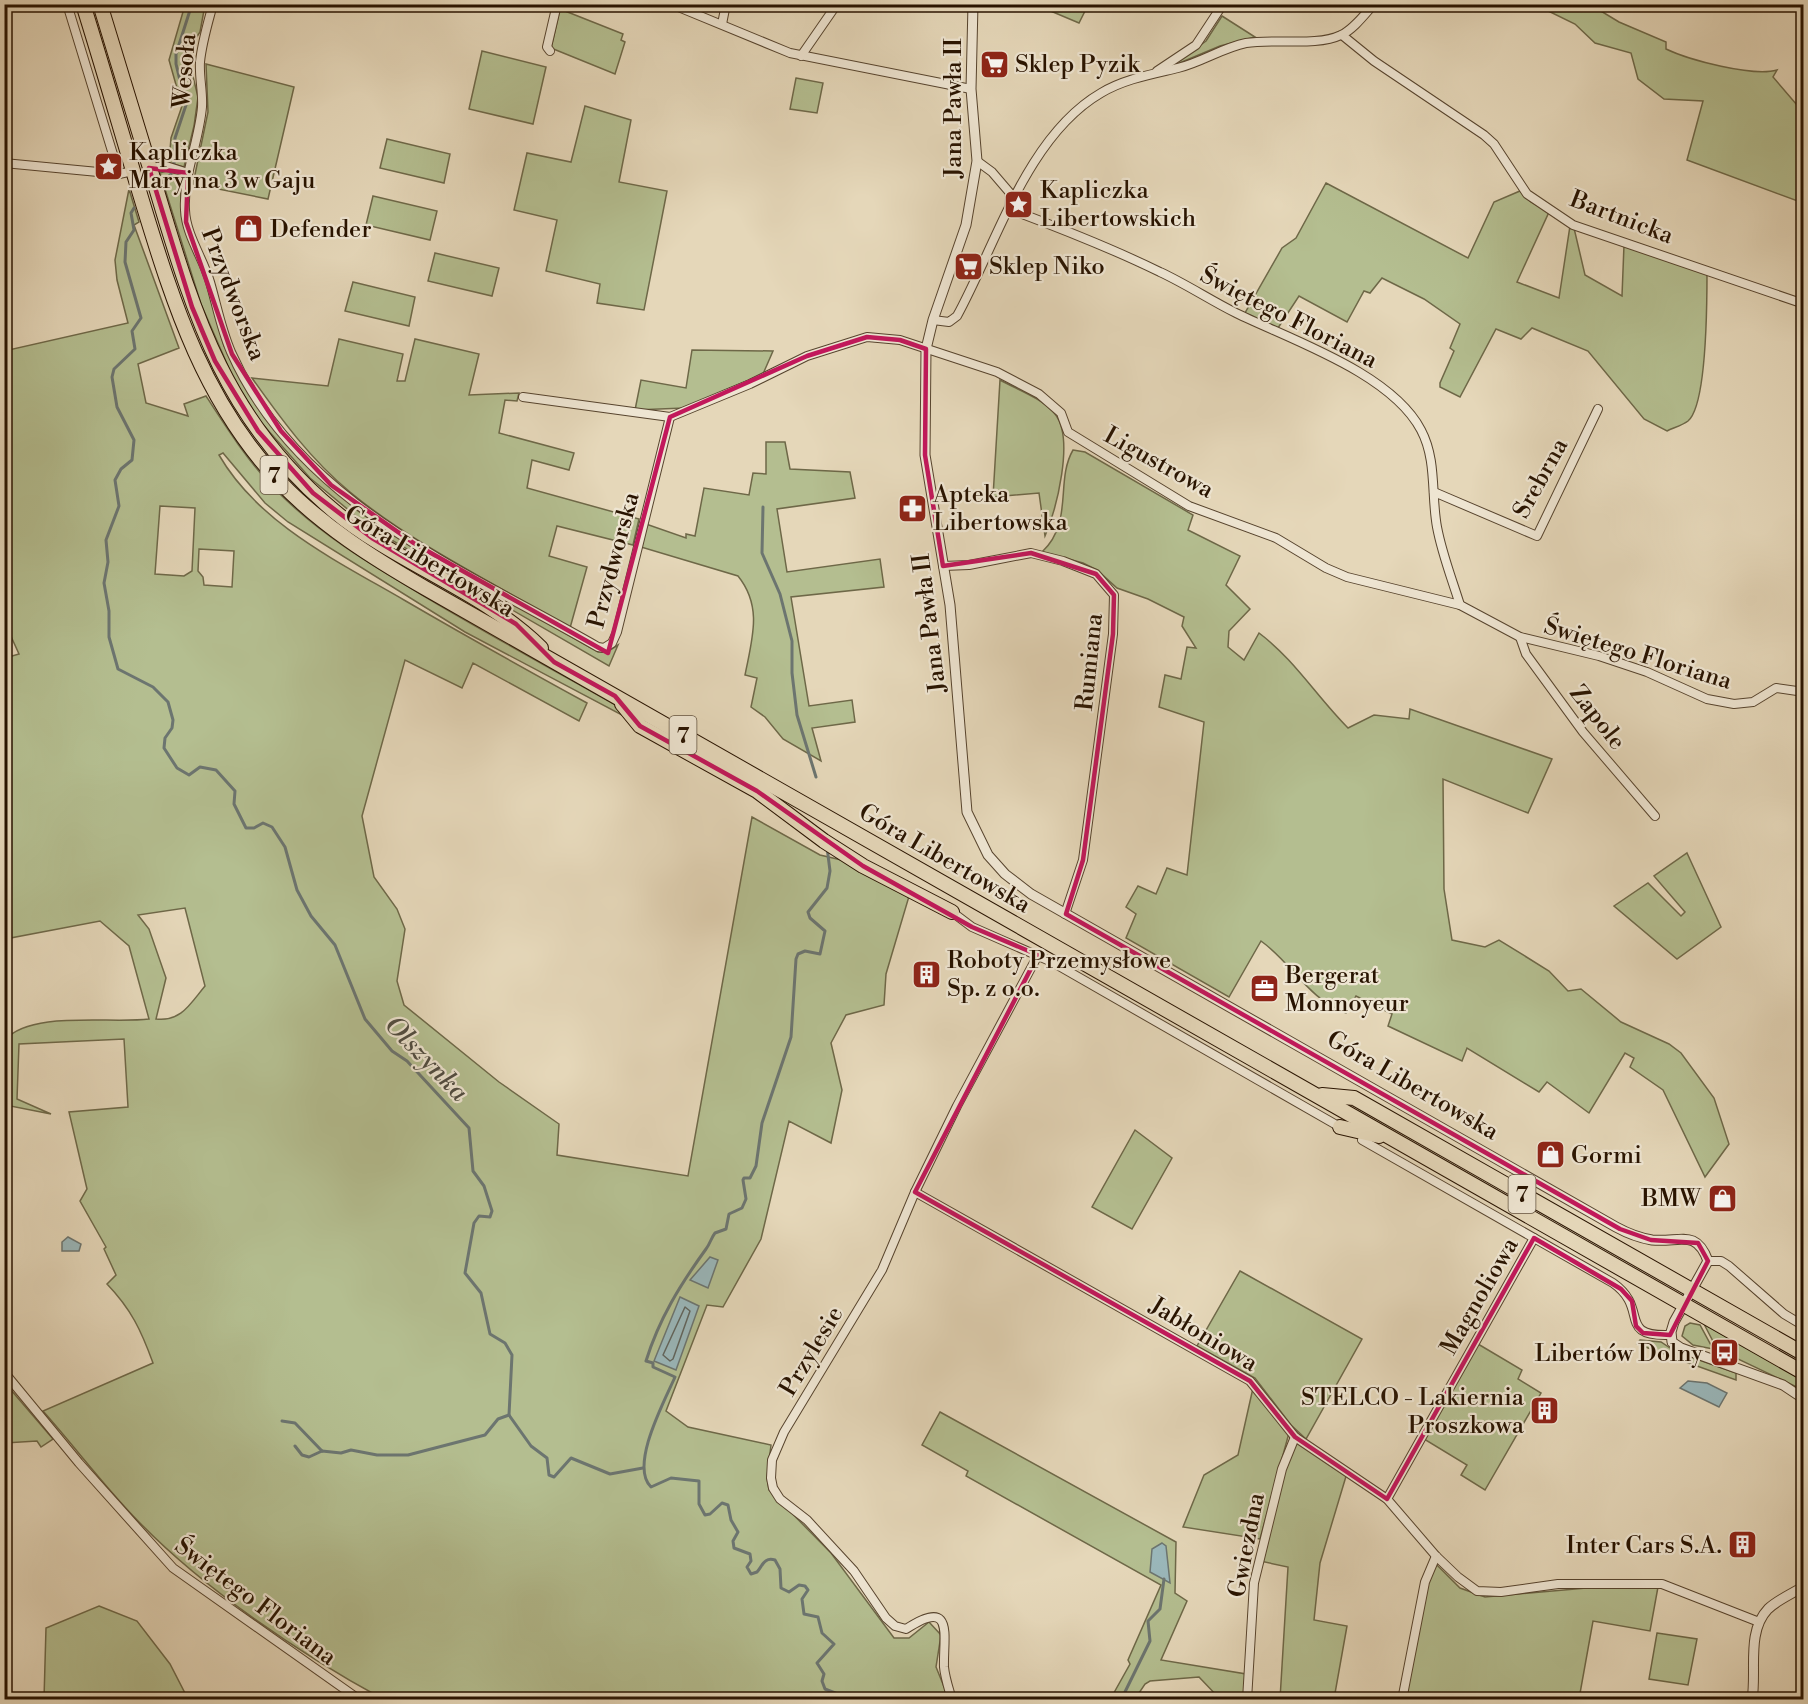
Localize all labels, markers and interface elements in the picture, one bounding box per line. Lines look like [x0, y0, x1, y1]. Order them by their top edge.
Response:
street label: Wesoła [167, 31, 203, 111]
street label: Jana Pawła II [939, 38, 969, 179]
supermarket icon: Sklep Pyzik [978, 48, 1010, 80]
place label: Sklep Pyzik [1015, 50, 1141, 80]
place label: Kapliczka Maryjna 3 w Gaju [129, 138, 316, 196]
place icon: Kapliczka Maryjna 3 w Gaju [92, 150, 124, 182]
place label: Kapliczka Libertowskich [1040, 176, 1196, 234]
street label: Bartnicka [1565, 184, 1678, 252]
place icon: Kapliczka Libertowskich [1003, 188, 1035, 220]
shop icon: Defender [233, 213, 265, 245]
place label: Defender [270, 215, 372, 245]
street label: Przydworska [194, 224, 272, 366]
supermarket icon: Sklep Niko [952, 250, 984, 282]
place label: Sklep Niko [989, 252, 1105, 282]
street label: Świętego Floriana [1195, 258, 1384, 376]
street label: Ligustrowa [1098, 420, 1219, 506]
street label: Srebrna [1507, 432, 1575, 524]
road number: 7 [260, 456, 288, 494]
place label: Apteka Libertowska [932, 480, 1069, 538]
street label: Przydworska [581, 488, 647, 632]
pharmacy icon: Apteka Libertowska [896, 492, 928, 524]
street label: Góra Libertowska [339, 499, 521, 625]
street label: Jana Pawła II [907, 552, 954, 695]
street label: Świętego Floriana [1540, 609, 1737, 697]
street label: Rumiana [1070, 611, 1110, 712]
street label: Zapole [1563, 679, 1632, 756]
road number: 7 [670, 716, 696, 754]
street label: Góra Libertowska [853, 798, 1036, 921]
place label: Roboty Przemysłowe Sp. z o.o. [947, 946, 1171, 1004]
building icon: Roboty Przemysłowe Sp. z o.o. [910, 958, 942, 990]
place label: Bergerat Monnoyeur [1284, 961, 1409, 1019]
office icon: Bergerat Monnoyeur [1248, 973, 1280, 1005]
water label: Olszynka [378, 1009, 475, 1109]
street label: Góra Libertowska [1321, 1025, 1504, 1148]
shop icon: Gormi [1534, 1139, 1566, 1171]
place label: Gormi [1571, 1141, 1642, 1171]
road number: 7 [1508, 1175, 1536, 1213]
shop icon: BMW [1706, 1182, 1738, 1214]
place label: BMW [1640, 1184, 1702, 1214]
street label: Magnoliowa [1434, 1232, 1526, 1361]
street label: Jabłoniowa [1143, 1290, 1264, 1379]
street label: Przylesie [773, 1301, 850, 1402]
bus stop icon: Libertów Dolny [1708, 1337, 1740, 1369]
place label: Libertów Dolny [1535, 1339, 1703, 1369]
place label: STELCO - Lakiernia Proszkowa [1301, 1383, 1525, 1441]
building icon: STELCO - Lakiernia Proszkowa [1529, 1395, 1561, 1427]
street label: Gwiezdna [1222, 1490, 1272, 1600]
building icon: Inter Cars S.A. [1727, 1529, 1759, 1561]
street label: Świętego Floriana [168, 1530, 344, 1673]
place label: Inter Cars S.A. [1566, 1531, 1722, 1561]

